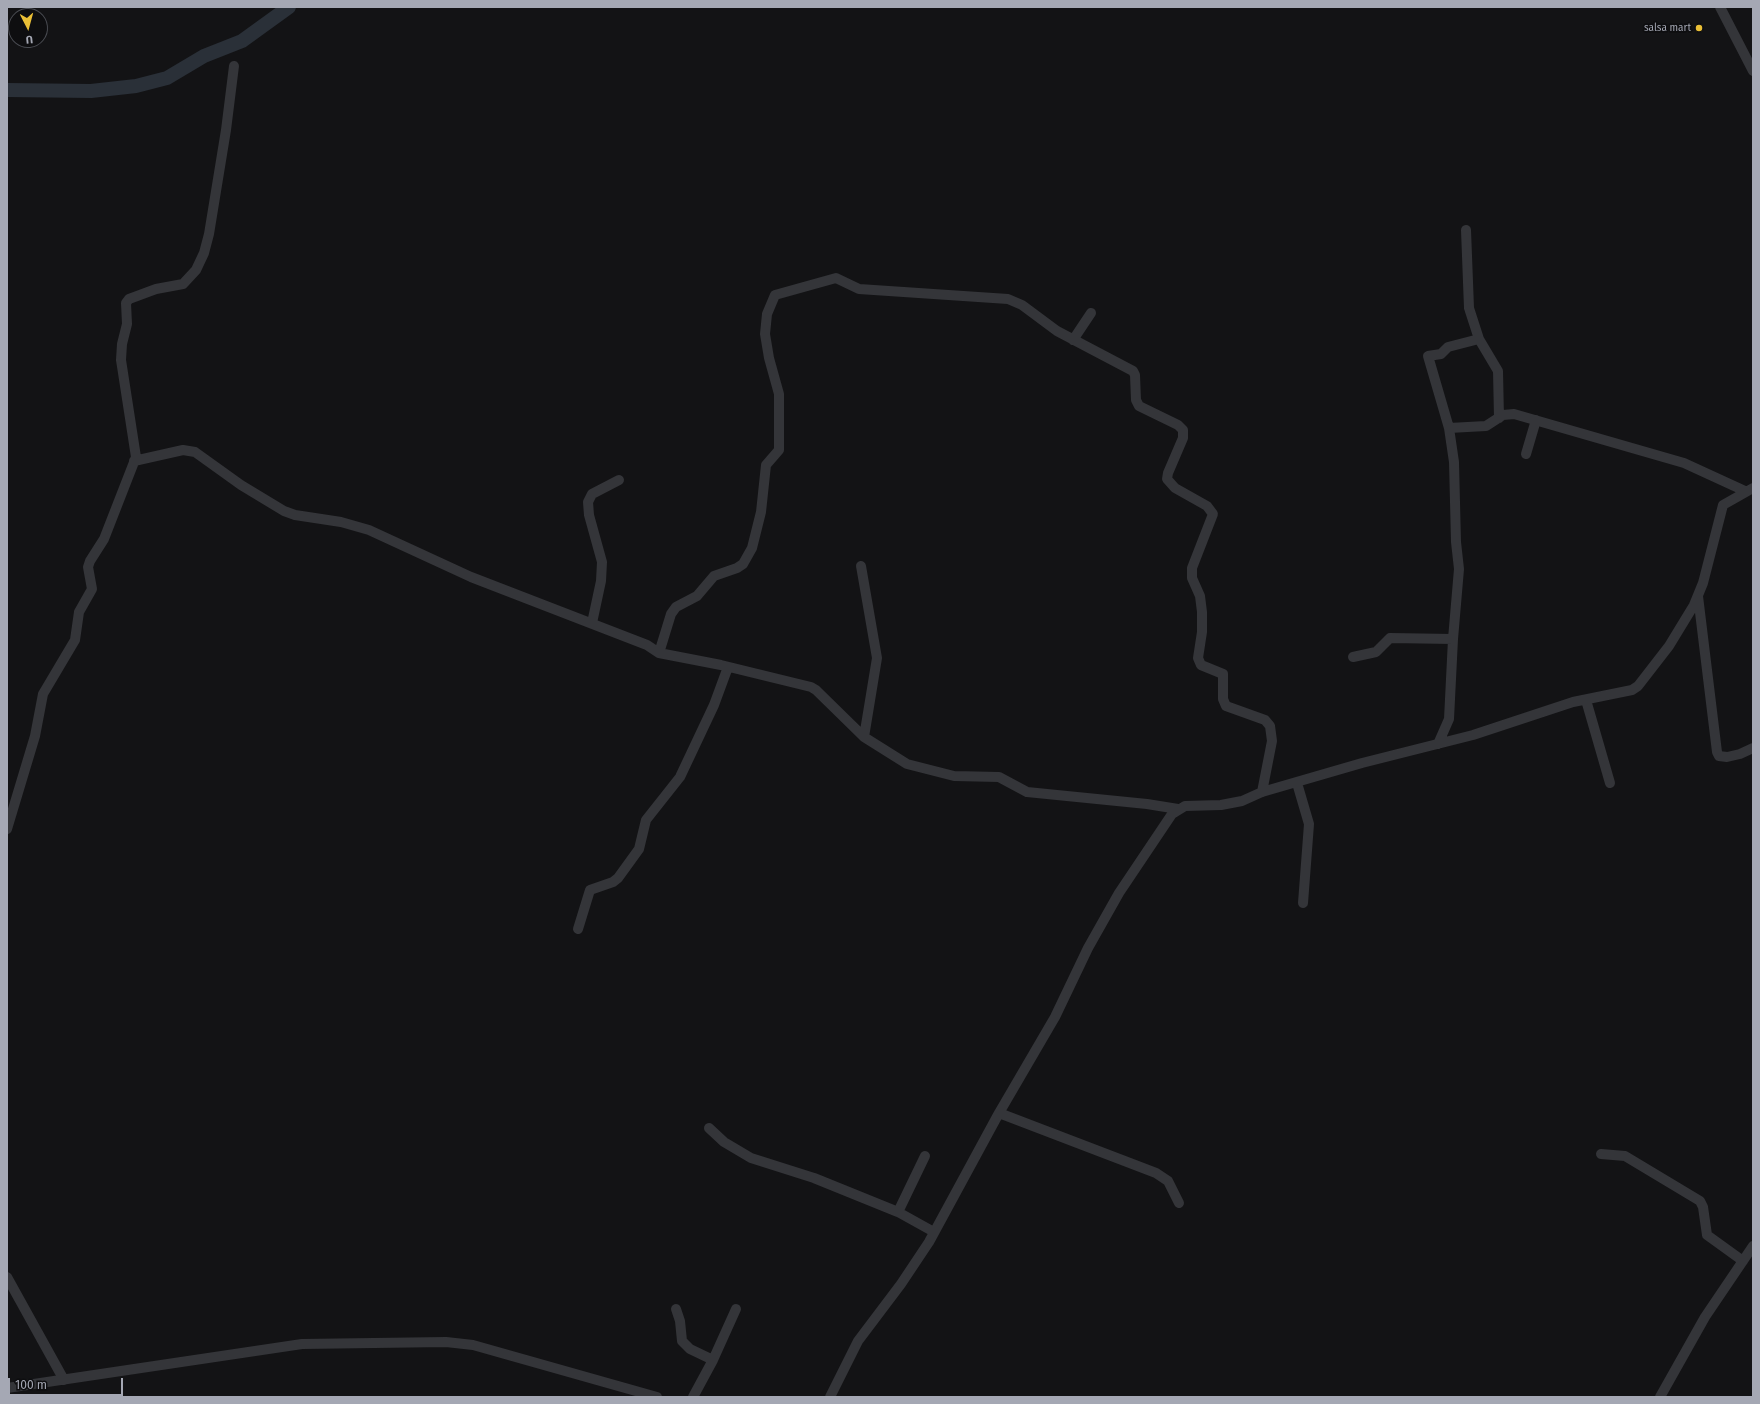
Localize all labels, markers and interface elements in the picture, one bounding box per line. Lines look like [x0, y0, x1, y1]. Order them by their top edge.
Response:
north arrow [8, 8, 48, 48]
place label: salsa mart [1644, 22, 1691, 34]
marker: salsa mart [1694, 23, 1704, 33]
text: U [25, 33, 33, 46]
scale bar [10, 1370, 125, 1396]
text: 100 m [15, 1378, 47, 1392]

